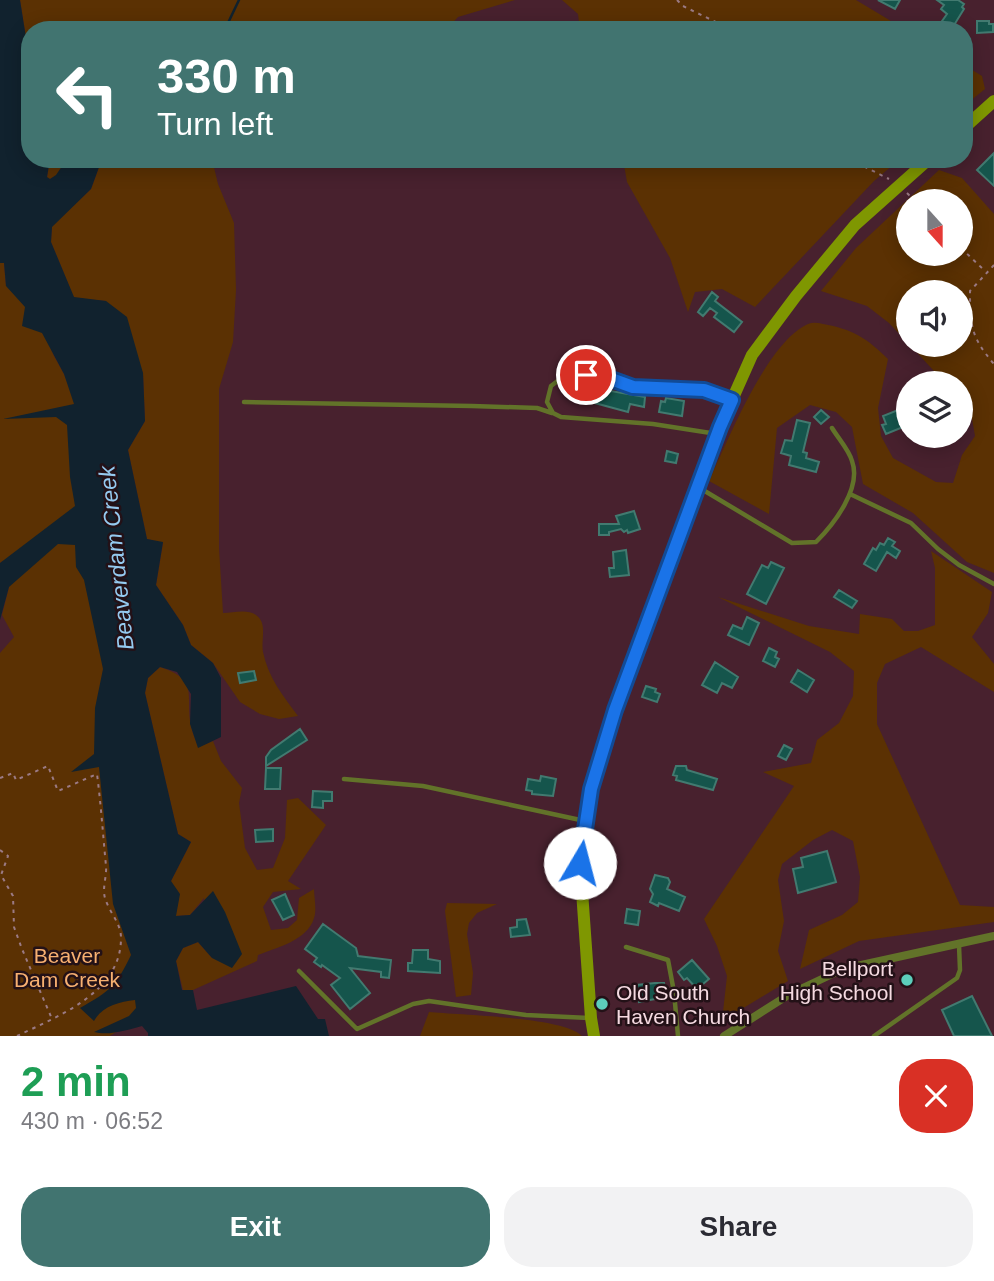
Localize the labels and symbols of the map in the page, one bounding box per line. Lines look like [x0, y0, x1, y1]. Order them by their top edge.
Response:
north arrow [896, 189, 973, 266]
pin [556, 345, 616, 405]
water label: Beaverdam Creek [93, 463, 139, 652]
position arrow [543, 826, 617, 900]
park label: Beaver Dam Creek [14, 944, 121, 991]
place label: Bellport High School [780, 957, 893, 1004]
marker: Bellport High School [899, 972, 915, 988]
place label: Old South Haven Church [616, 981, 750, 1028]
marker: Old South Haven Church [594, 996, 610, 1012]

